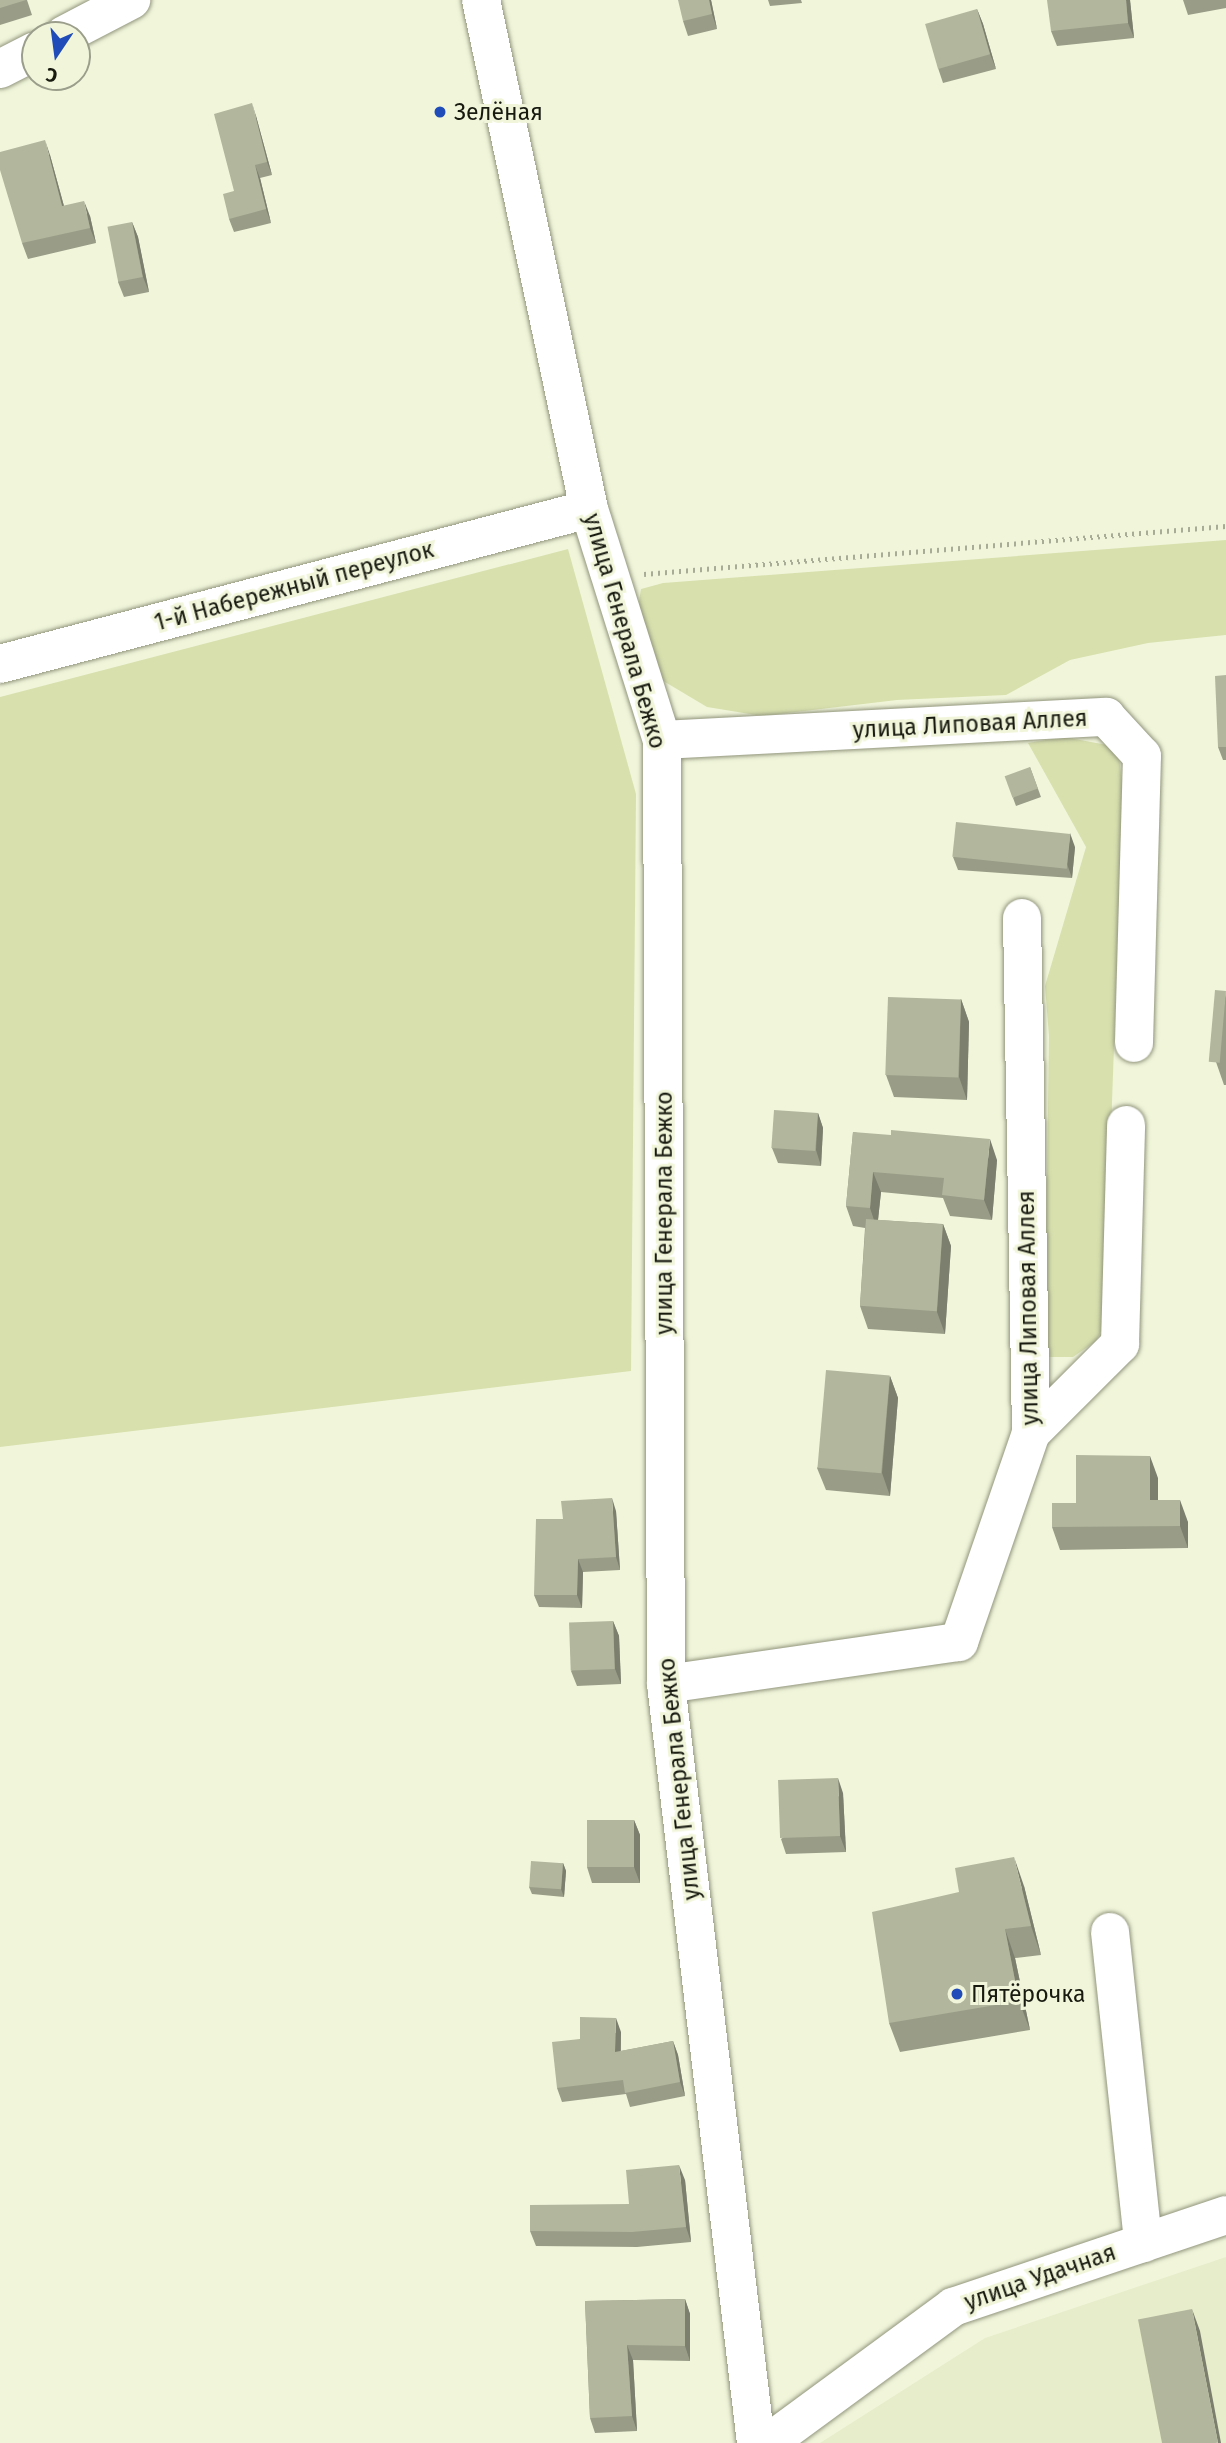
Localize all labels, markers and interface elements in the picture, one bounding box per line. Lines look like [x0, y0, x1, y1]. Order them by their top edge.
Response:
north arrow [21, 21, 91, 91]
text: С [44, 63, 60, 87]
place label: Зелёная [454, 98, 543, 126]
marker: Зелёная [432, 104, 448, 120]
street label: улица Генерала Бежко [578, 510, 672, 752]
street label: 1-й Набережный переулок [151, 535, 437, 637]
street label: улица Липовая Аллея [852, 704, 1088, 744]
street label: улица Генерала Бежко [650, 1091, 678, 1335]
street label: улица Липовая Аллея [1012, 1190, 1044, 1426]
street label: улица Генерала Бежко [653, 1657, 705, 1901]
place label: Пятёрочка [971, 1980, 1085, 2008]
marker: Пятёрочка [949, 1986, 965, 2002]
street label: улица Удачная [961, 2238, 1119, 2316]

